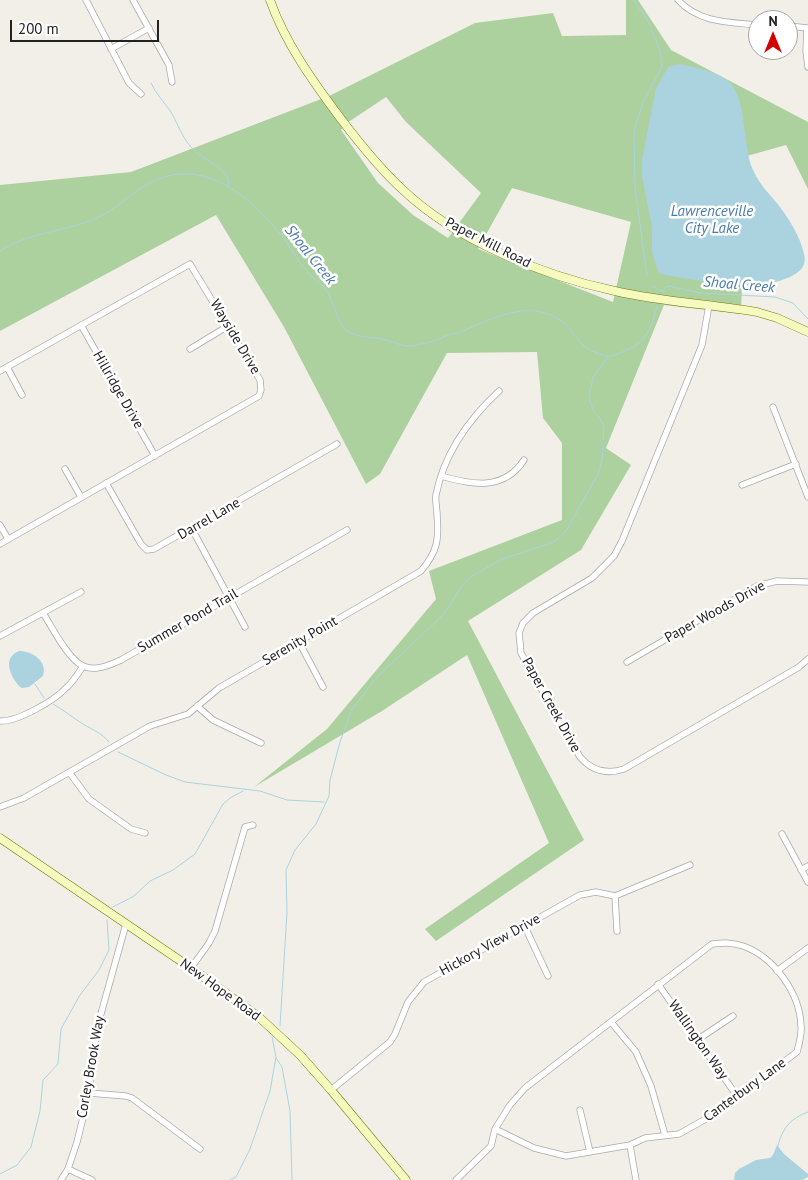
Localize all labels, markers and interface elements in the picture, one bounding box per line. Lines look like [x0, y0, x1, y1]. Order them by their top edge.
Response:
scale bar [12, 10, 161, 42]
north arrow [748, 10, 798, 60]
text: N [768, 12, 778, 30]
text: 200 m [18, 19, 59, 38]
water label: Lawrenceville City Lake [671, 203, 753, 238]
street label: Paper Mill Road [442, 214, 534, 272]
water label: Shoal Creek [280, 222, 340, 288]
water label: Shoal Creek [703, 273, 775, 297]
street label: Wayside Drive [206, 297, 264, 377]
street label: Hillridge Drive [89, 348, 147, 432]
street label: Darrel Lane [175, 494, 243, 544]
street label: Paper Woods Drive [662, 578, 768, 646]
street label: Summer Pond Trail [135, 585, 241, 657]
street label: Serenity Point [260, 613, 340, 669]
street label: Paper Creek Drive [518, 655, 584, 755]
street label: Hickory View Drive [437, 910, 543, 980]
street label: New Hope Road [176, 955, 264, 1025]
street label: Wallington Way [664, 997, 732, 1083]
street label: Corley Brook Way [74, 1014, 108, 1120]
street label: Canterbury Lane [701, 1055, 789, 1125]

